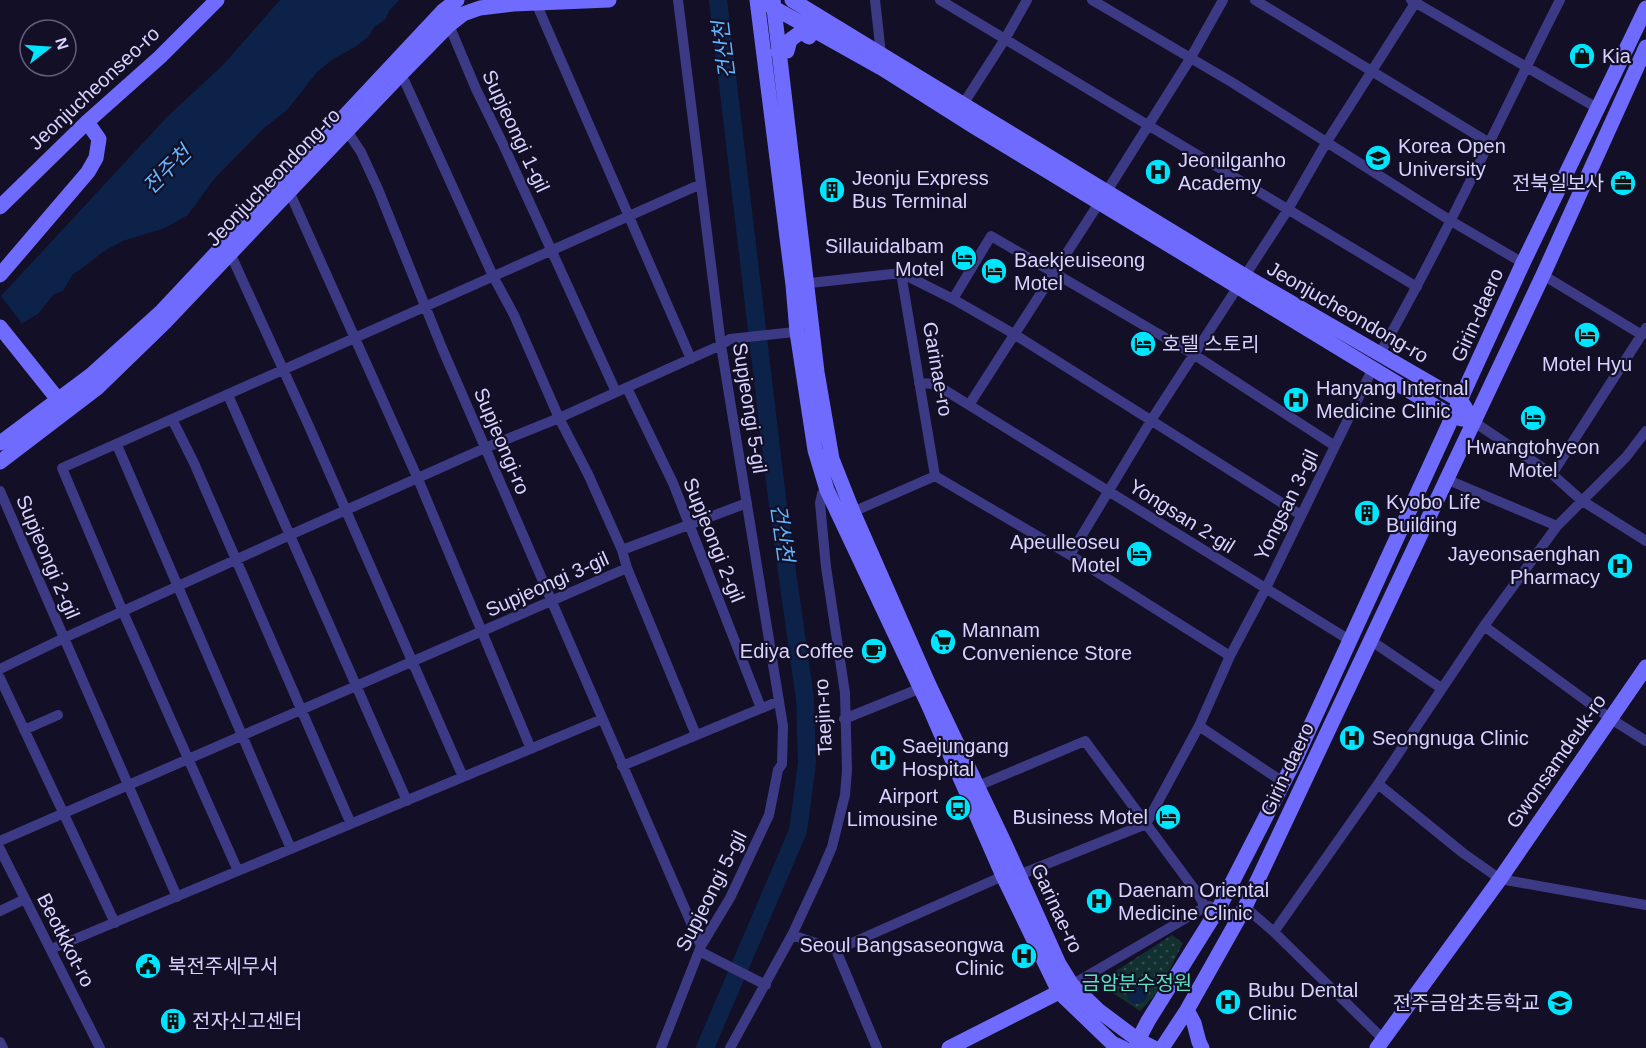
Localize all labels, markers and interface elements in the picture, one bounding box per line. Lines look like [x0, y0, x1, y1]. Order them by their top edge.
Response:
water label: 건산천 [708, 17, 738, 80]
north arrow [18, 18, 78, 78]
street label: Jeonjucheonseo-ro [24, 22, 164, 154]
text: N [52, 36, 72, 52]
shop icon: Kia [1567, 41, 1597, 71]
place label: Kia [1602, 45, 1632, 67]
street label: Supjeongi 1-gil [478, 66, 554, 196]
street label: Jeonjucheondong-ro [202, 104, 344, 250]
place label: Korea Open University [1398, 135, 1506, 180]
water label: 전주천 [138, 139, 197, 198]
school or university icon: Korea Open University [1363, 143, 1393, 173]
place label: Jeonilganho Academy [1178, 149, 1286, 194]
hospital icon: Jeonilganho Academy [1143, 157, 1173, 187]
place label: Jeonju Express Bus Terminal [852, 167, 989, 212]
office icon: 전북일보사 [1608, 168, 1638, 198]
place label: 전북일보사 [1512, 172, 1604, 194]
building icon: Jeonju Express Bus Terminal [817, 175, 847, 205]
place label: Sillauidalbam Motel [825, 235, 944, 280]
hotel icon: Sillauidalbam Motel [949, 243, 979, 273]
place label: Baekjeuiseong Motel [1014, 249, 1145, 294]
hotel icon: Baekjeuiseong Motel [979, 256, 1009, 286]
street label: Jeonjucheondong-ro [1264, 257, 1432, 367]
street label: Girin-daero [1447, 265, 1507, 365]
street label: Garinae-ro [919, 320, 957, 418]
hotel icon: Motel Hyu [1572, 320, 1602, 350]
hotel icon: 호텔 스토리 [1128, 329, 1158, 359]
place label: 호텔 스토리 [1162, 333, 1260, 355]
street label: Supjeongi 5-gil [729, 341, 771, 475]
place label: Motel Hyu [1542, 353, 1632, 375]
place label: Hanyang Internal Medicine Clinic [1316, 377, 1468, 422]
street label: Supjeongi-ro [470, 384, 534, 498]
hospital icon: Hanyang Internal Medicine Clinic [1281, 385, 1311, 415]
hotel icon: Hwangtohyeon Motel [1518, 403, 1548, 433]
place label: Hwangtohyeon Motel [1466, 436, 1600, 481]
street label: Yongsan 3-gil [1250, 446, 1322, 564]
street label: Supjeongi 2-gil [679, 475, 749, 605]
street label: Yongsan 2-gil [1125, 475, 1239, 557]
place label: Kyobo Life Building [1386, 491, 1481, 536]
street label: Supjeongi 2-gil [12, 492, 84, 622]
building icon: Kyobo Life Building [1352, 498, 1382, 528]
water label: 건산천 [767, 503, 798, 566]
place label: Apeulleoseu Motel [1010, 531, 1120, 576]
hotel icon: Apeulleoseu Motel [1124, 539, 1154, 569]
place label: Jayeonsaenghan Pharmacy [1448, 543, 1600, 588]
street label: Supjeongi 3-gil [482, 547, 612, 621]
hospital icon: Jayeonsaenghan Pharmacy [1605, 551, 1635, 581]
place label: Mannam Convenience Store [962, 619, 1132, 664]
supermarket icon: Mannam Convenience Store [928, 627, 958, 657]
cafe icon: Ediya Coffee [859, 636, 889, 666]
place label: Ediya Coffee [740, 640, 854, 662]
street label: Taejin-ro [810, 678, 836, 756]
street label: Gwonsamdeuk-ro [1502, 690, 1610, 832]
street label: Girin-daero [1256, 719, 1318, 819]
hospital icon: Seongnuga Clinic [1337, 723, 1367, 753]
place label: Seongnuga Clinic [1372, 727, 1529, 749]
place label: Saejungang Hospital [902, 735, 1009, 780]
hospital icon: Saejungang Hospital [868, 743, 898, 773]
place label: Airport Limousine [847, 785, 938, 830]
bus stop icon: Airport Limousine [943, 793, 973, 823]
hotel icon: Business Motel [1153, 802, 1183, 832]
place label: Business Motel [1012, 806, 1148, 828]
street label: Supjeongi 5-gil [671, 827, 751, 955]
street label: Garinae-ro [1027, 860, 1087, 956]
place label: Daenam Oriental Medicine Clinic [1118, 879, 1269, 924]
hospital icon: Daenam Oriental Medicine Clinic [1084, 886, 1114, 916]
street label: Beotkkot-ro [33, 889, 99, 991]
place label: Seoul Bangsaseongwa Clinic [799, 934, 1005, 979]
hospital icon: Seoul Bangsaseongwa Clinic [1009, 941, 1039, 971]
public building icon: 북전주세무서 [133, 951, 163, 981]
place label: 북전주세무서 [168, 955, 278, 977]
park label: 금암분수정원 [1082, 972, 1192, 994]
place label: Bubu Dental Clinic [1248, 979, 1358, 1024]
hospital icon: Bubu Dental Clinic [1213, 987, 1243, 1017]
school or university icon: 전주금암초등학교 [1545, 988, 1575, 1018]
place label: 전주금암초등학교 [1393, 992, 1540, 1014]
building icon: 전자신고센터 [158, 1006, 188, 1036]
place label: 전자신고센터 [192, 1010, 302, 1032]

